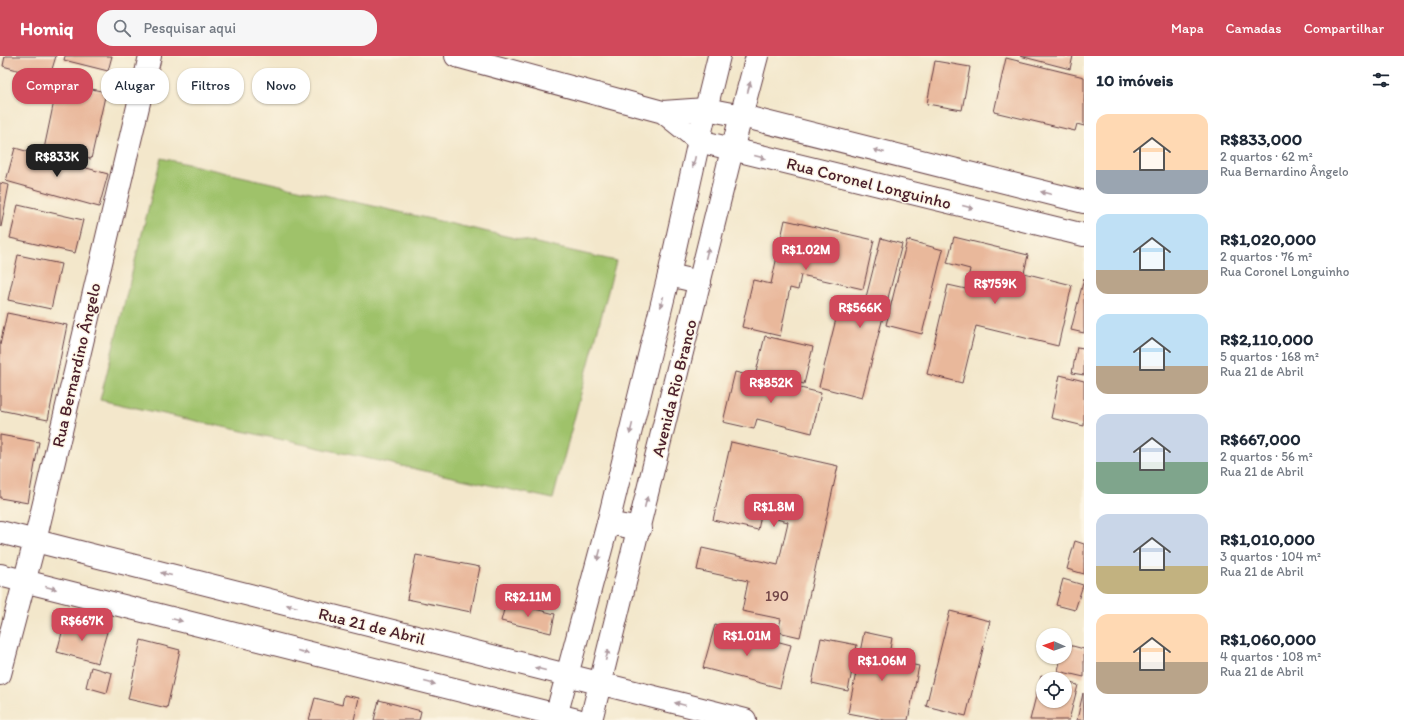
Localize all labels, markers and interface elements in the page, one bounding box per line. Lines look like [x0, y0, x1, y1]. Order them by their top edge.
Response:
search box [97, 10, 377, 46]
text: Homiq [20, 17, 73, 40]
icon: search [111, 17, 133, 39]
text: Pesquisar aqui [143, 19, 236, 37]
text: Mapa [1171, 20, 1204, 37]
text: Camadas [1226, 20, 1282, 37]
text: Compartilhar [1304, 20, 1384, 37]
chip: Comprar [12, 68, 93, 104]
chip: Alugar [101, 68, 169, 104]
chip: Filtros [177, 68, 244, 104]
chip: Novo [252, 68, 310, 104]
icon: filters [1370, 69, 1392, 91]
text: 10 imóveis [1096, 70, 1173, 90]
one-way arrow [747, 80, 753, 93]
text: R$833,000 [1220, 129, 1302, 149]
icon: home [1128, 130, 1176, 178]
pin: R$833K [24, 144, 90, 178]
one-way arrow [873, 147, 886, 153]
text: R$833K [35, 149, 79, 164]
text: 2 quartos · 62 m² [1220, 149, 1313, 164]
street label: Rua Coronel Longuinho [784, 153, 954, 213]
one-way arrow [755, 154, 767, 160]
one-way arrow [691, 156, 697, 168]
text: Rua Bernardino Ângelo [1220, 164, 1349, 179]
one-way arrow [1040, 190, 1052, 196]
one-way arrow [962, 205, 975, 211]
text: R$1,020,000 [1220, 229, 1316, 249]
icon: home [1128, 230, 1176, 278]
pin: R$1.02M [769, 237, 843, 271]
text: R$1.02M [781, 242, 831, 257]
one-way arrow [704, 247, 710, 259]
text: 2 quartos · 76 m² [1220, 249, 1312, 264]
text: Rua Coronel Longuinho [1220, 264, 1349, 279]
pin: R$759K [962, 271, 1028, 305]
text: R$759K [974, 276, 1016, 291]
street label: Rua Bernardino Ângelo [47, 281, 105, 449]
pin: R$566K [827, 295, 893, 329]
one-way arrow [659, 297, 665, 309]
text: R$566K [838, 300, 882, 315]
street label: Avenida Rio Branco [647, 317, 701, 459]
text: R$2,110,000 [1220, 329, 1314, 349]
icon: home [1128, 330, 1176, 378]
text: 5 quartos · 168 m² [1220, 349, 1319, 364]
text: Rua 21 de Abril [1220, 364, 1304, 379]
pin: R$852K [738, 370, 804, 404]
text: R$852K [749, 375, 793, 390]
one-way arrow [628, 423, 634, 435]
text: R$667,000 [1220, 429, 1301, 449]
icon: home [1128, 430, 1176, 478]
text: 2 quartos · 56 m² [1220, 449, 1313, 464]
text: Rua 21 de Abril [1220, 464, 1304, 479]
pin: R$1.8M [741, 494, 807, 528]
one-way arrow [644, 496, 650, 508]
text: R$1.8M [753, 499, 795, 514]
text: R$1,010,000 [1220, 529, 1315, 549]
icon: home [1128, 530, 1176, 578]
one-way arrow [596, 549, 602, 561]
text: 3 quartos · 104 m² [1220, 549, 1321, 564]
text: Rua 21 de Abril [1220, 564, 1304, 579]
one-way arrow [160, 571, 172, 577]
pin: R$2.11M [491, 584, 565, 618]
one-way arrow [45, 586, 58, 592]
house number: 190 [765, 587, 789, 605]
text: R$2.11M [504, 589, 552, 604]
one-way arrow [286, 603, 298, 609]
street label: Rua 21 de Abril [316, 603, 428, 649]
pin: R$667K [49, 608, 115, 642]
text: R$667K [61, 613, 103, 628]
one-way arrow [172, 617, 184, 623]
pin: R$1.01M [710, 623, 784, 657]
text: R$1.01M [723, 628, 771, 643]
north arrow [1036, 628, 1072, 664]
map controls [1036, 628, 1072, 708]
text: R$1,060,000 [1220, 629, 1316, 649]
icon: home [1128, 630, 1176, 678]
pin: R$1.06M [845, 648, 919, 682]
one-way arrow [297, 649, 310, 655]
one-way arrow [604, 649, 610, 661]
text: 4 quartos · 108 m² [1220, 649, 1321, 664]
text: R$1.06M [857, 653, 907, 668]
text: Rua 21 de Abril [1220, 664, 1304, 679]
one-way arrow [534, 665, 546, 671]
button: locate [1036, 672, 1072, 708]
one-way arrow [423, 681, 436, 687]
one-way arrow [673, 701, 685, 707]

